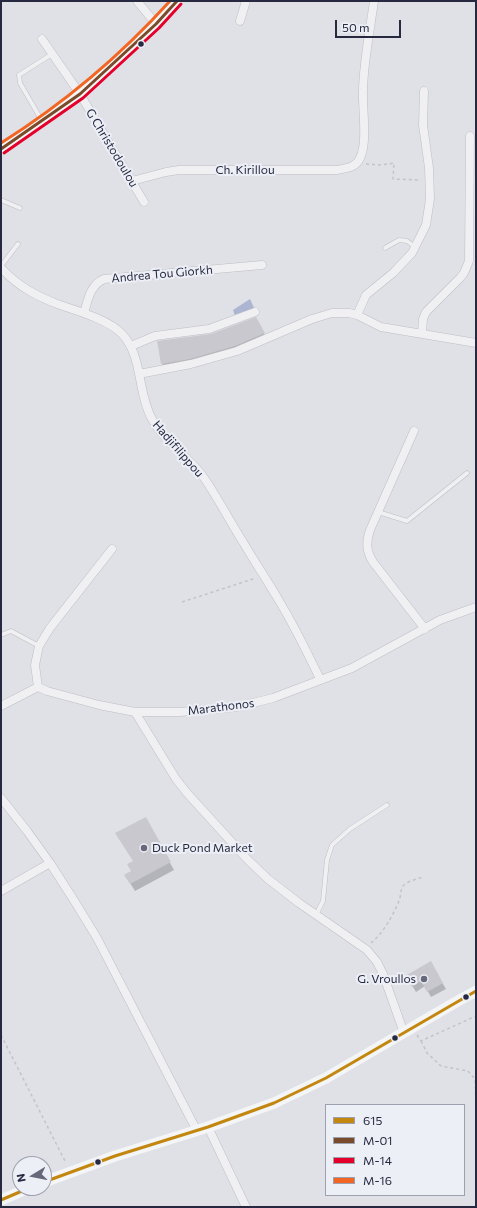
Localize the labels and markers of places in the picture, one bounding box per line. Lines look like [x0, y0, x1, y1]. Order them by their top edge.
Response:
unlabelled marker [136, 39, 146, 49]
place label: Duck Pond Market [152, 841, 253, 855]
marker: Duck Pond Market [139, 843, 149, 853]
place label: G. Vroullos [357, 972, 416, 986]
marker: G. Vroullos [419, 974, 429, 984]
unlabelled marker [461, 992, 471, 1002]
unlabelled marker [390, 1033, 400, 1043]
unlabelled marker [93, 1157, 103, 1167]

